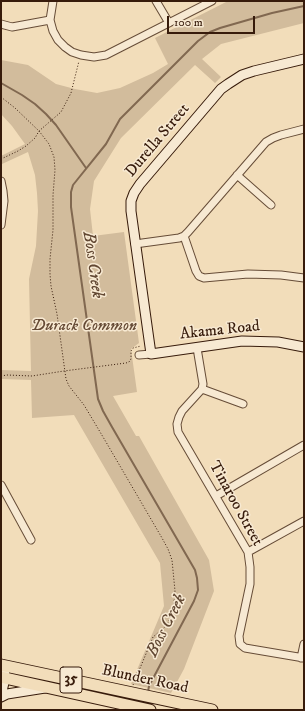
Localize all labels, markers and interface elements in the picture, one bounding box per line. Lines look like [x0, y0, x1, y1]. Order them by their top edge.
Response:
scale bar [169, 8, 257, 34]
text: 100 m [174, 15, 203, 30]
street label: Durella Street [122, 100, 194, 182]
water label: Boss Creek [77, 230, 107, 300]
park label: Durack Common [31, 317, 137, 337]
street label: Akama Road [179, 317, 261, 345]
street label: Tinaroo Street [204, 458, 266, 550]
water label: Boss Creek [143, 591, 191, 661]
street label: Blunder Road [100, 661, 190, 699]
road number: 35 [60, 667, 82, 693]

